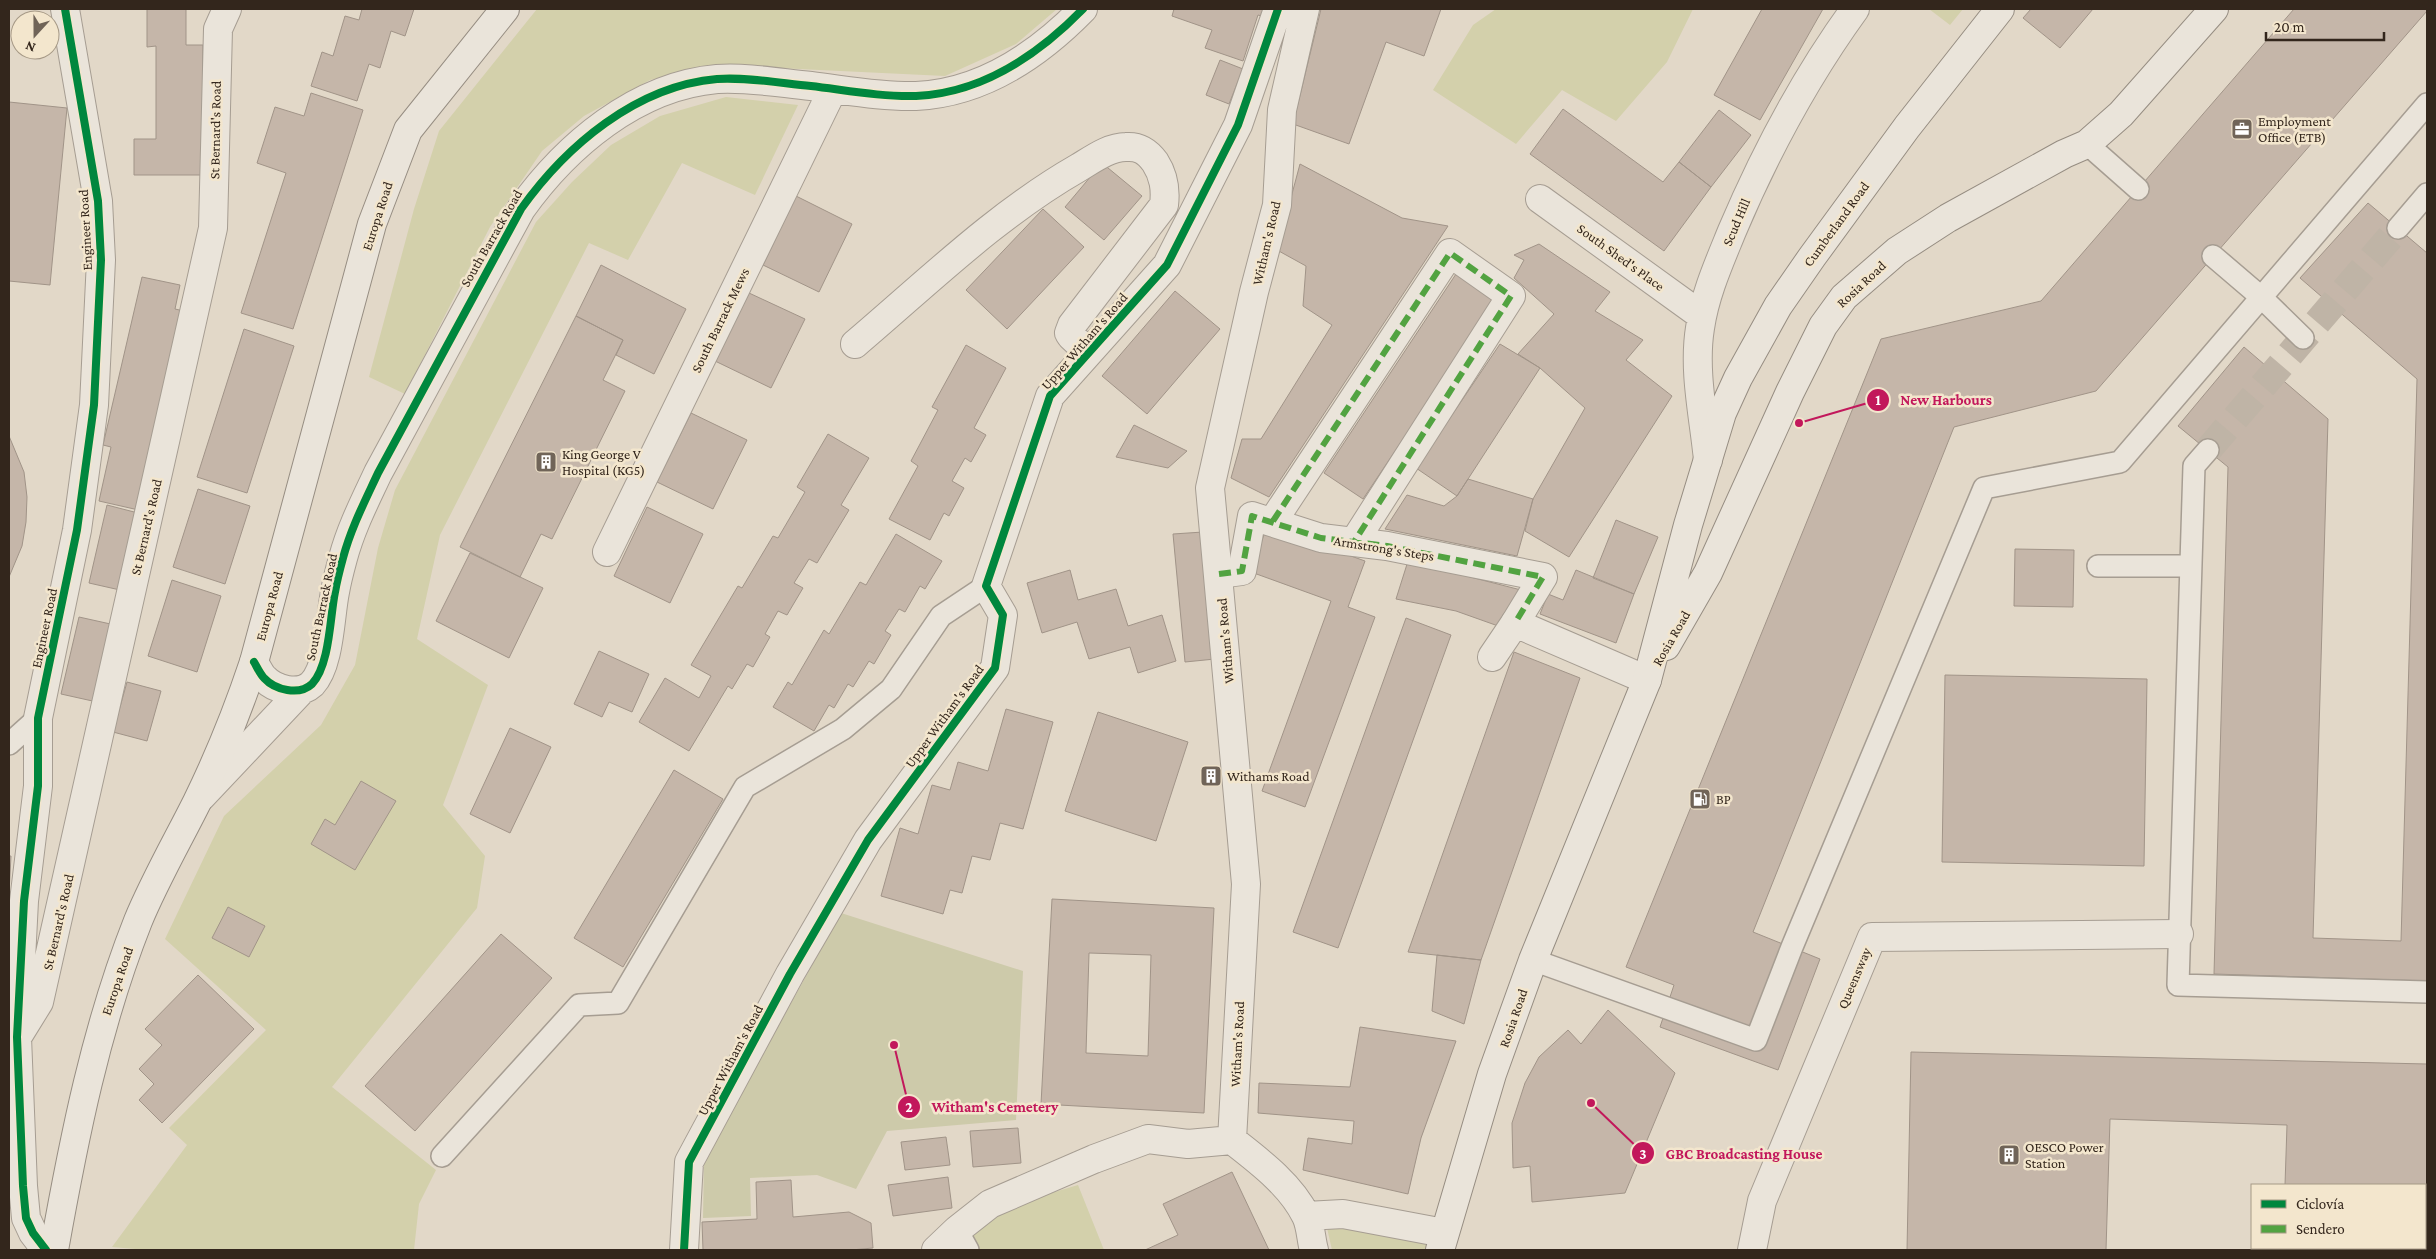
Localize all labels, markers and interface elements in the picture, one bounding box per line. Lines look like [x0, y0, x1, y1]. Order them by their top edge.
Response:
north arrow [10, 10, 60, 60]
scale bar [2266, 10, 2384, 42]
text: 20 m [2274, 19, 2305, 35]
text: N [23, 38, 38, 56]
street label: St Bernard's Road [206, 80, 224, 179]
place label: Employment Office (ETB) [2258, 113, 2331, 146]
office icon: Employment Office (ETB) [2230, 117, 2254, 141]
street label: Cumberland Road [1800, 178, 1873, 270]
street label: Europa Road [358, 179, 396, 252]
street label: South Barrack Road [457, 186, 526, 289]
street label: Engineer Road [75, 188, 95, 271]
street label: Scud Hill [1719, 196, 1753, 248]
street label: Witham's Road [1249, 199, 1284, 287]
street label: South Shed's Place [1574, 220, 1668, 294]
street label: Rosia Road [1833, 257, 1889, 311]
street label: South Barrack Mews [688, 265, 752, 375]
street label: Upper Witham's Road [1037, 289, 1131, 393]
callout: New Harbours [1865, 385, 2002, 415]
text: 1 [1875, 392, 1881, 408]
text: New Harbours [1900, 392, 1992, 408]
place label: King George V Hospital (KG5) [562, 446, 645, 479]
building icon: King George V Hospital (KG5) [534, 450, 558, 474]
street label: St Bernard's Road [127, 477, 165, 577]
street label: Armstrong's Steps [1333, 532, 1435, 564]
street label: South Barrack Road [302, 551, 340, 662]
street label: Europa Road [252, 569, 286, 643]
street label: Engineer Road [28, 586, 60, 669]
street label: Witham's Road [1213, 597, 1237, 684]
street label: Rosia Road [1649, 607, 1694, 668]
street label: Upper Witham's Road [901, 661, 987, 771]
building icon: Withams Road [1199, 764, 1223, 788]
place label: Withams Road [1227, 768, 1310, 784]
fuel station icon: BP [1688, 787, 1712, 811]
place label: BP [1716, 791, 1731, 807]
street label: St Bernard's Road [39, 872, 77, 972]
street label: Europa Road [98, 944, 136, 1017]
street label: Queensway [1834, 944, 1874, 1011]
street label: Rosia Road [1495, 986, 1531, 1050]
street label: Witham's Road [1227, 1000, 1247, 1087]
street label: Upper Witham's Road [694, 1001, 766, 1118]
callout: Witham's Cemetery [897, 1092, 1069, 1122]
text: 2 [905, 1099, 913, 1115]
text: Witham's Cemetery [931, 1099, 1059, 1115]
callout: GBC Broadcasting House [1631, 1138, 1833, 1168]
place label: OESCO Power Station [2025, 1139, 2104, 1171]
building icon: OESCO Power Station [1997, 1143, 2021, 1167]
text: 3 [1639, 1146, 1647, 1162]
text: GBC Broadcasting House [1666, 1146, 1822, 1162]
legend [2251, 1184, 2426, 1249]
text: Ciclovía [2296, 1196, 2344, 1212]
text: Sendero [2296, 1221, 2345, 1237]

